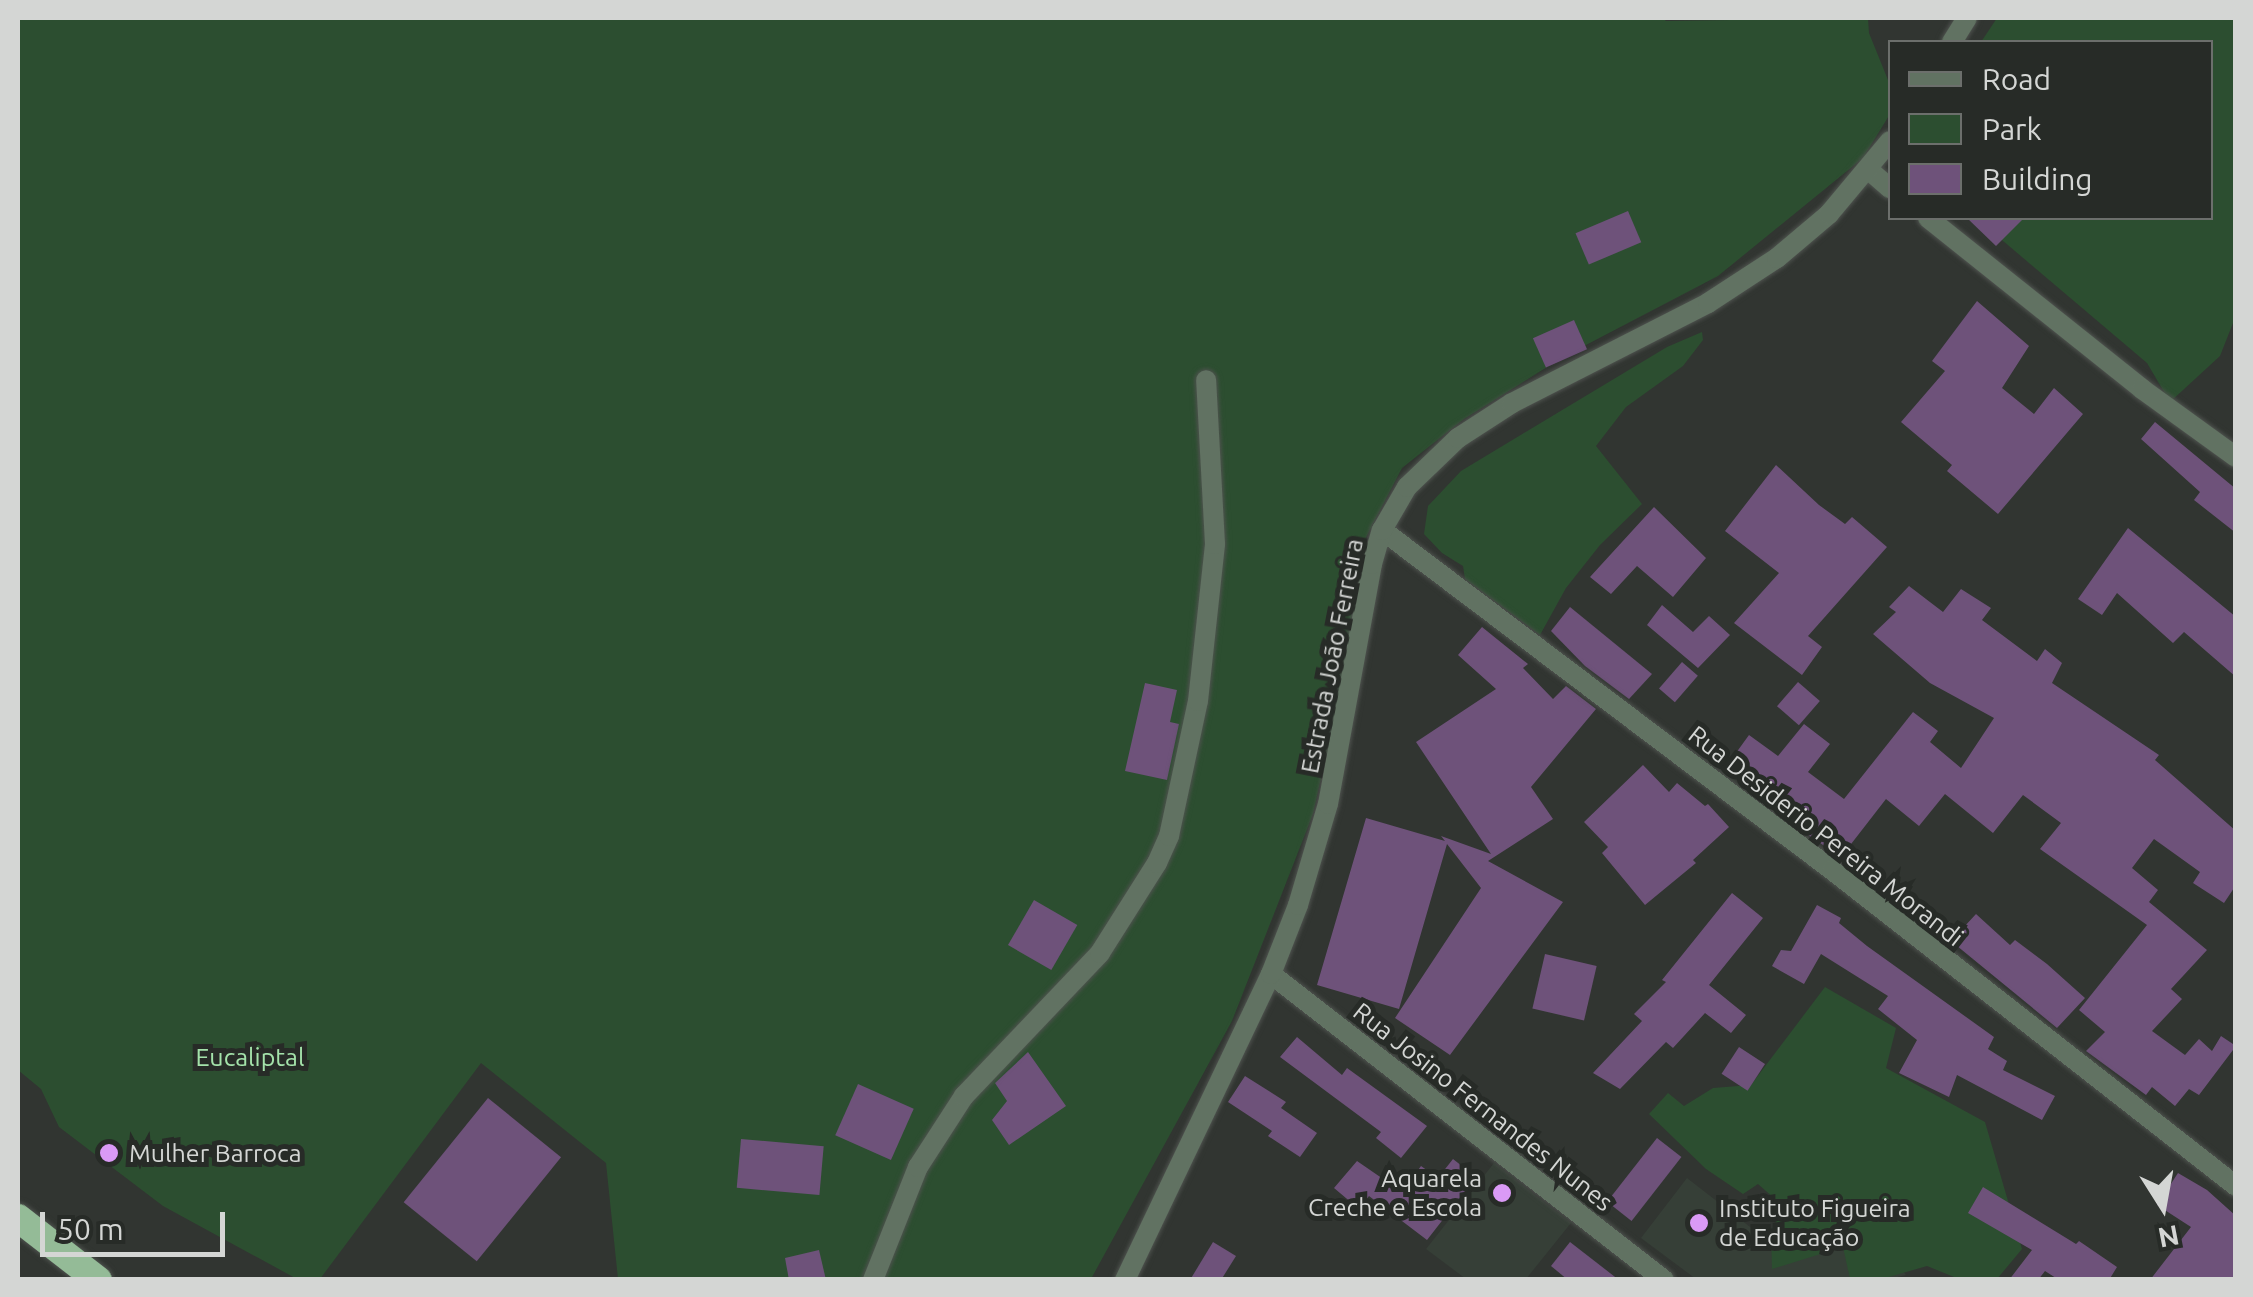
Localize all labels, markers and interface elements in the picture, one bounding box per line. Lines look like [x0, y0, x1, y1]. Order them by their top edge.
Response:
legend [1888, 40, 2213, 220]
text: Road [1982, 62, 2051, 96]
text: Park [1982, 112, 2042, 146]
text: Building [1982, 162, 2093, 196]
street label: Estrada João Ferreira [1295, 536, 1369, 776]
street label: Rua Desiderio Pereira Morandi [1683, 719, 1969, 953]
street label: Rua Josino Fernandes Nunes [1347, 996, 1619, 1218]
park label: Eucaliptal [196, 1042, 304, 1072]
place label: Mulher Barroca [129, 1138, 301, 1168]
marker: Mulher Barroca [98, 1142, 120, 1164]
north arrow [2113, 1157, 2213, 1257]
place label: Aquarela Creche e Escola [1308, 1164, 1482, 1223]
marker: Aquarela Creche e Escola [1491, 1182, 1513, 1204]
scale bar [45, 1192, 230, 1254]
place label: Instituto Figueira de Educação [1719, 1194, 1911, 1253]
text: 50 m [57, 1212, 124, 1246]
marker: Instituto Figueira de Educação [1688, 1212, 1710, 1234]
text: N [2156, 1220, 2182, 1254]

